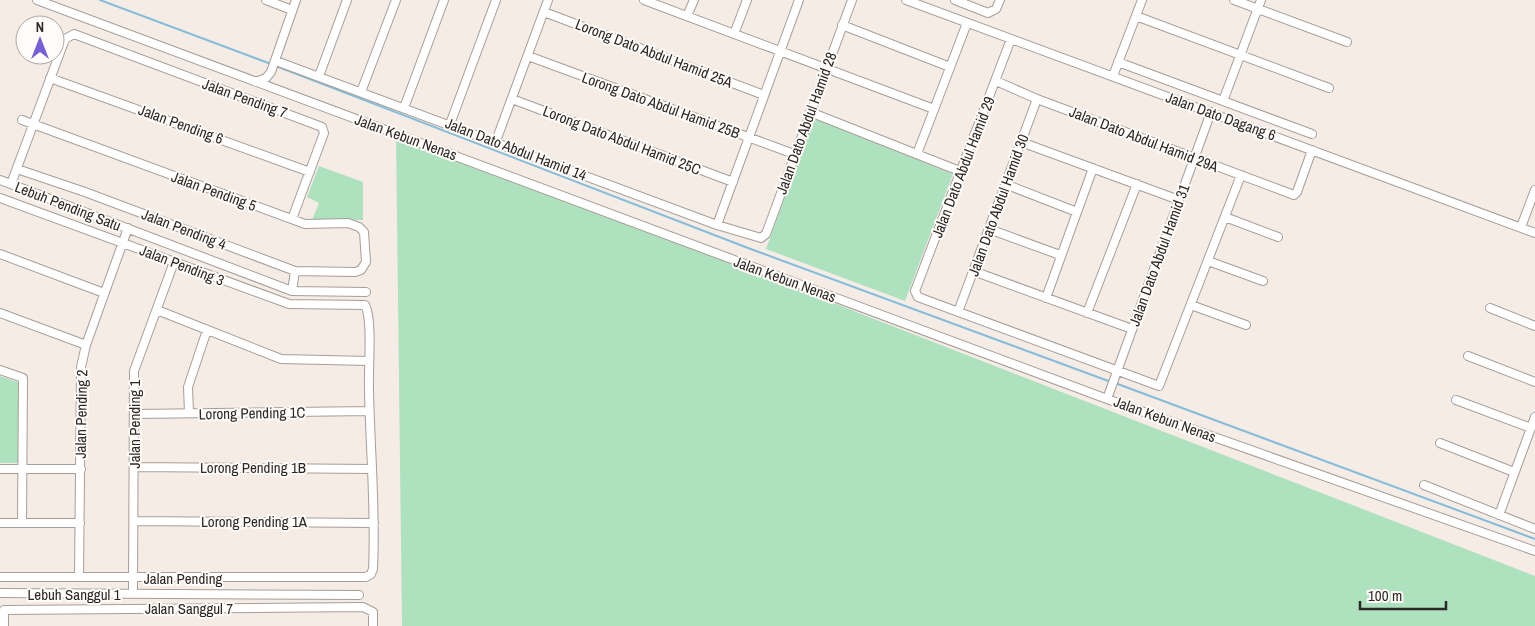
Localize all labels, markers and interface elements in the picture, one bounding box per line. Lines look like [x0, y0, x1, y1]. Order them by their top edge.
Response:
street label: Lorong Dato Abdul Hamid 25A [572, 13, 736, 93]
north arrow [15, 15, 65, 65]
text: N [36, 18, 44, 36]
street label: Jalan Dato Abdul Hamid 28 [771, 49, 842, 197]
street label: Lorong Dato Abdul Hamid 25B [579, 67, 743, 143]
street label: Jalan Pending 7 [200, 73, 291, 123]
street label: Jalan Dato Dagang 6 [1163, 86, 1279, 146]
street label: Jalan Dato Abdul Hamid 29 [926, 93, 1000, 241]
street label: Jalan Pending 6 [136, 99, 227, 149]
street label: Lorong Dato Abdul Hamid 25C [540, 100, 704, 180]
street label: Jalan Dato Abdul Hamid 29A [1067, 101, 1222, 177]
street label: Jalan Kebun Nenas [352, 109, 460, 165]
street label: Jalan Dato Abdul Hamid 14 [442, 112, 590, 186]
street label: Jalan Dato Abdul Hamid 30 [963, 131, 1034, 279]
street label: Jalan Pending 5 [169, 166, 260, 216]
street label: Lebuh Pending Satu [12, 176, 124, 236]
street label: Jalan Dato Abdul Hamid 31 [1124, 181, 1195, 329]
street label: Jalan Pending 4 [139, 203, 229, 255]
street label: Jalan Pending 3 [137, 239, 227, 291]
street label: Jalan Kebun Nenas [731, 251, 839, 307]
street label: Jalan Pending 2 [70, 369, 92, 459]
street label: Jalan Pending 1 [124, 379, 145, 468]
street label: Jalan Kebun Nenas [1111, 391, 1219, 447]
street label: Lorong Pending 1C [198, 402, 306, 424]
street label: Lorong Pending 1B [200, 457, 306, 478]
street label: Lorong Pending 1A [201, 511, 308, 532]
street label: Jalan Pending [144, 568, 222, 589]
scale bar [1360, 578, 1446, 610]
street label: Lebuh Sanggul 1 [27, 584, 121, 605]
text: 100 m [1368, 585, 1402, 606]
street label: Jalan Sanggul 7 [145, 598, 233, 619]

